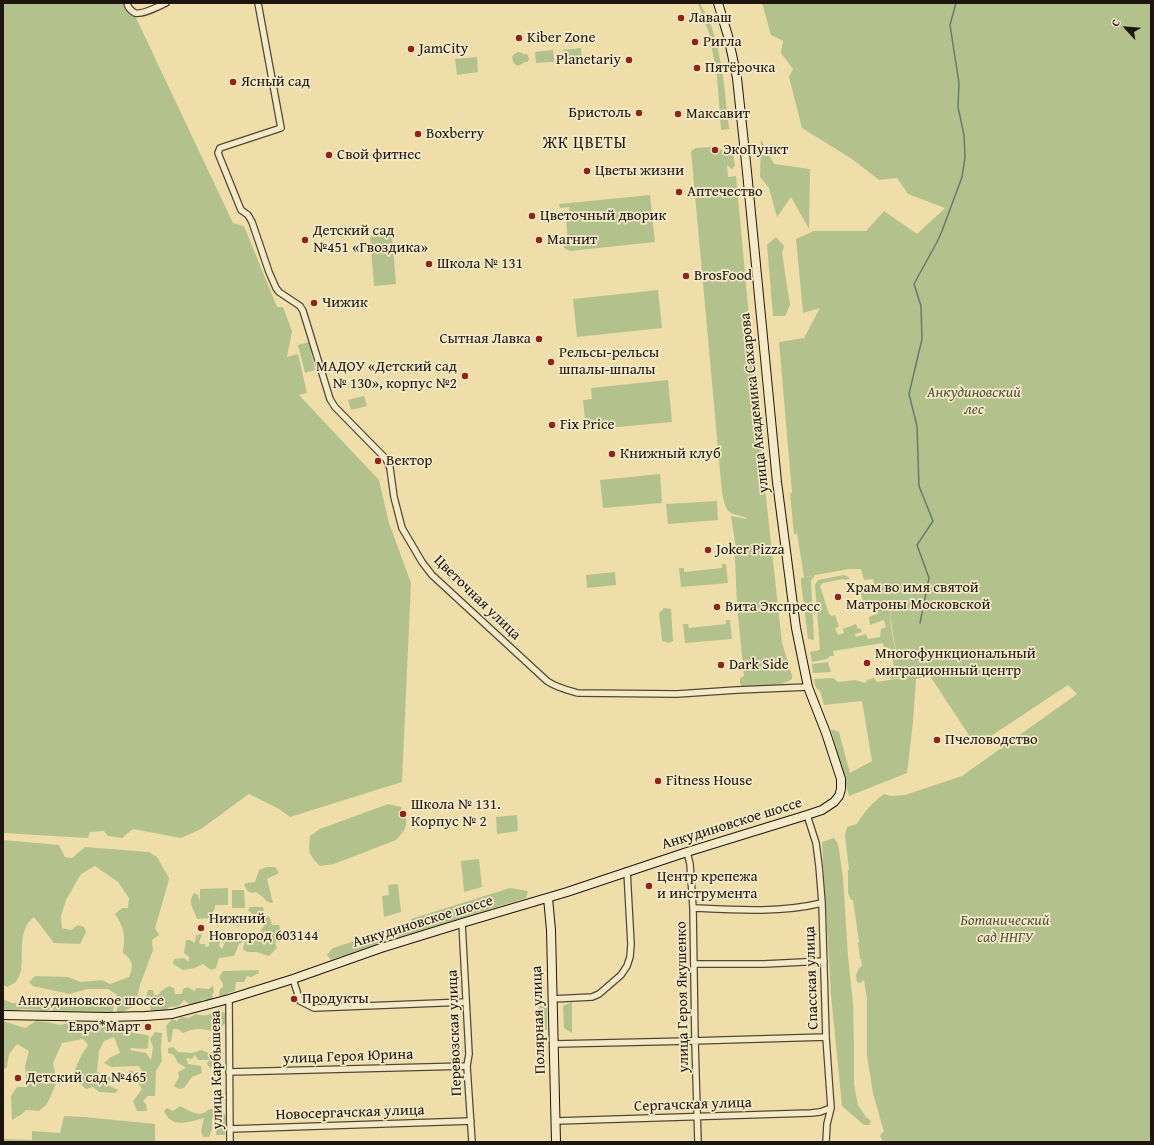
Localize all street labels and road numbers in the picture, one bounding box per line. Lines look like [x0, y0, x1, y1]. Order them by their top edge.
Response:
street label: улица Академика Сахарова [737, 312, 773, 494]
street label: Цветочная улица [430, 552, 524, 644]
street label: Анкудиновское шоссе [660, 794, 804, 854]
street label: Анкудиновское шоссе [351, 892, 495, 952]
street label: улица Героя Якушенко [673, 921, 693, 1073]
street label: Спасская улица [801, 926, 823, 1030]
street label: Полярная улица [528, 965, 550, 1075]
street label: Перевозская улица [444, 970, 466, 1096]
street label: Анкудиновское шоссе [18, 992, 164, 1010]
street label: улица Карбышева [207, 1010, 227, 1130]
street label: улица Героя Юрина [283, 1046, 413, 1068]
street label: Сергачская улица [634, 1094, 752, 1116]
street label: Новосергачская улица [275, 1101, 425, 1125]

